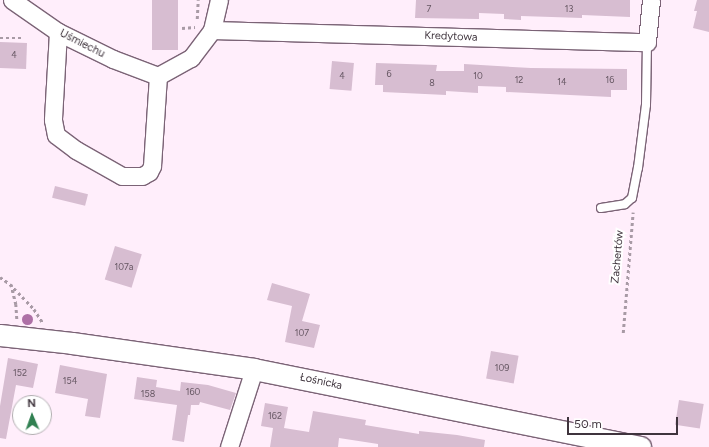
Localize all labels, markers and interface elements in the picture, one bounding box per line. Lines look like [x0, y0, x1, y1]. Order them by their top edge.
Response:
house number: 7 [427, 4, 431, 14]
house number: 13 [565, 4, 573, 14]
street label: Uśmiechu [57, 27, 107, 61]
street label: Kredytowa [424, 29, 478, 45]
house number: 4 [11, 50, 17, 60]
house number: 6 [386, 69, 392, 79]
house number: 4 [339, 71, 345, 81]
house number: 10 [473, 71, 483, 81]
house number: 12 [515, 75, 523, 85]
house number: 16 [606, 75, 614, 85]
house number: 14 [557, 77, 567, 87]
house number: 8 [429, 78, 435, 88]
street label: Zachertów [609, 230, 627, 284]
house number: 107a [115, 262, 133, 272]
house number: 107 [295, 328, 309, 338]
house number: 109 [495, 363, 509, 373]
house number: 152 [13, 368, 27, 378]
street label: Łośnicka [299, 371, 343, 393]
house number: 154 [63, 376, 77, 386]
house number: 160 [186, 387, 200, 397]
house number: 158 [141, 389, 155, 399]
north arrow [12, 395, 52, 435]
text: N [27, 397, 36, 410]
scale bar [569, 409, 680, 435]
house number: 162 [268, 411, 282, 421]
text: 50 m [574, 417, 602, 431]

